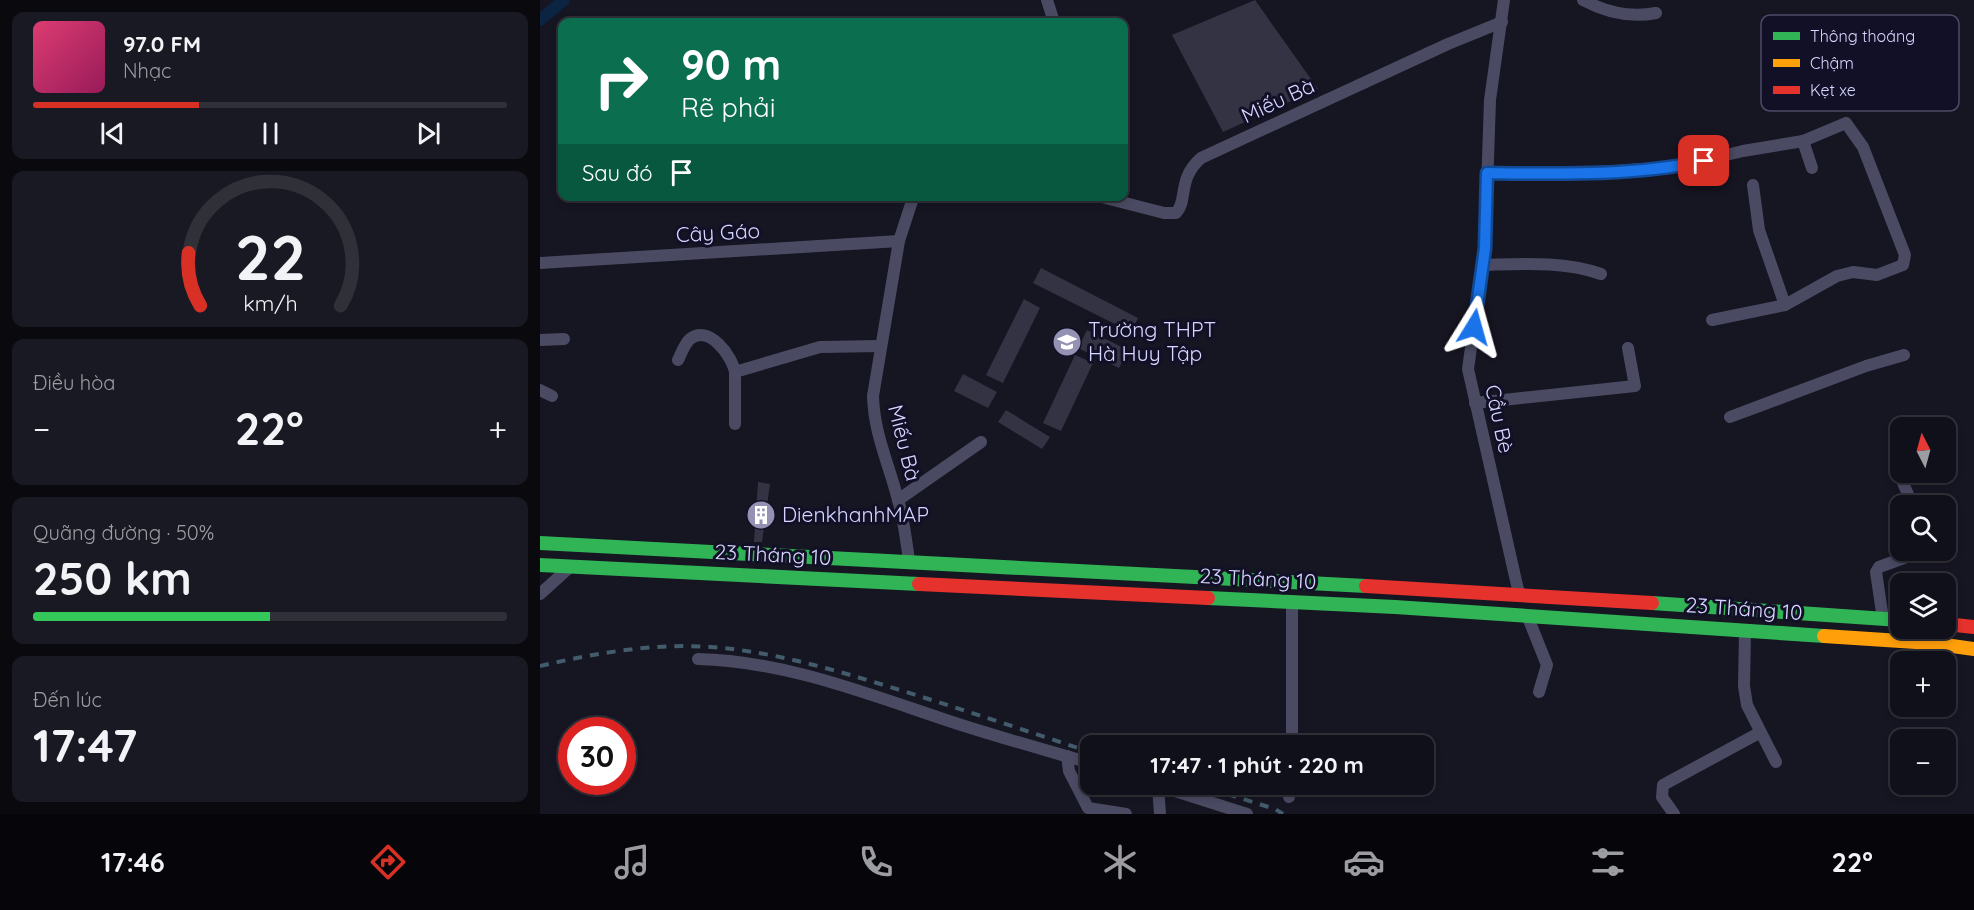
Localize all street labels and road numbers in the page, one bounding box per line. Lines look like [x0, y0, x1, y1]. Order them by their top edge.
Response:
street label: Miếu Bà [1237, 72, 1318, 128]
street label: Cây Gáo [675, 217, 761, 247]
street label: Cầu Bè [1480, 382, 1520, 455]
street label: Miếu Bà [883, 402, 927, 484]
street label: 23 Tháng 10 [714, 538, 832, 570]
street label: 23 Tháng 10 [1199, 562, 1317, 594]
street label: 23 Tháng 10 [1685, 591, 1803, 625]

